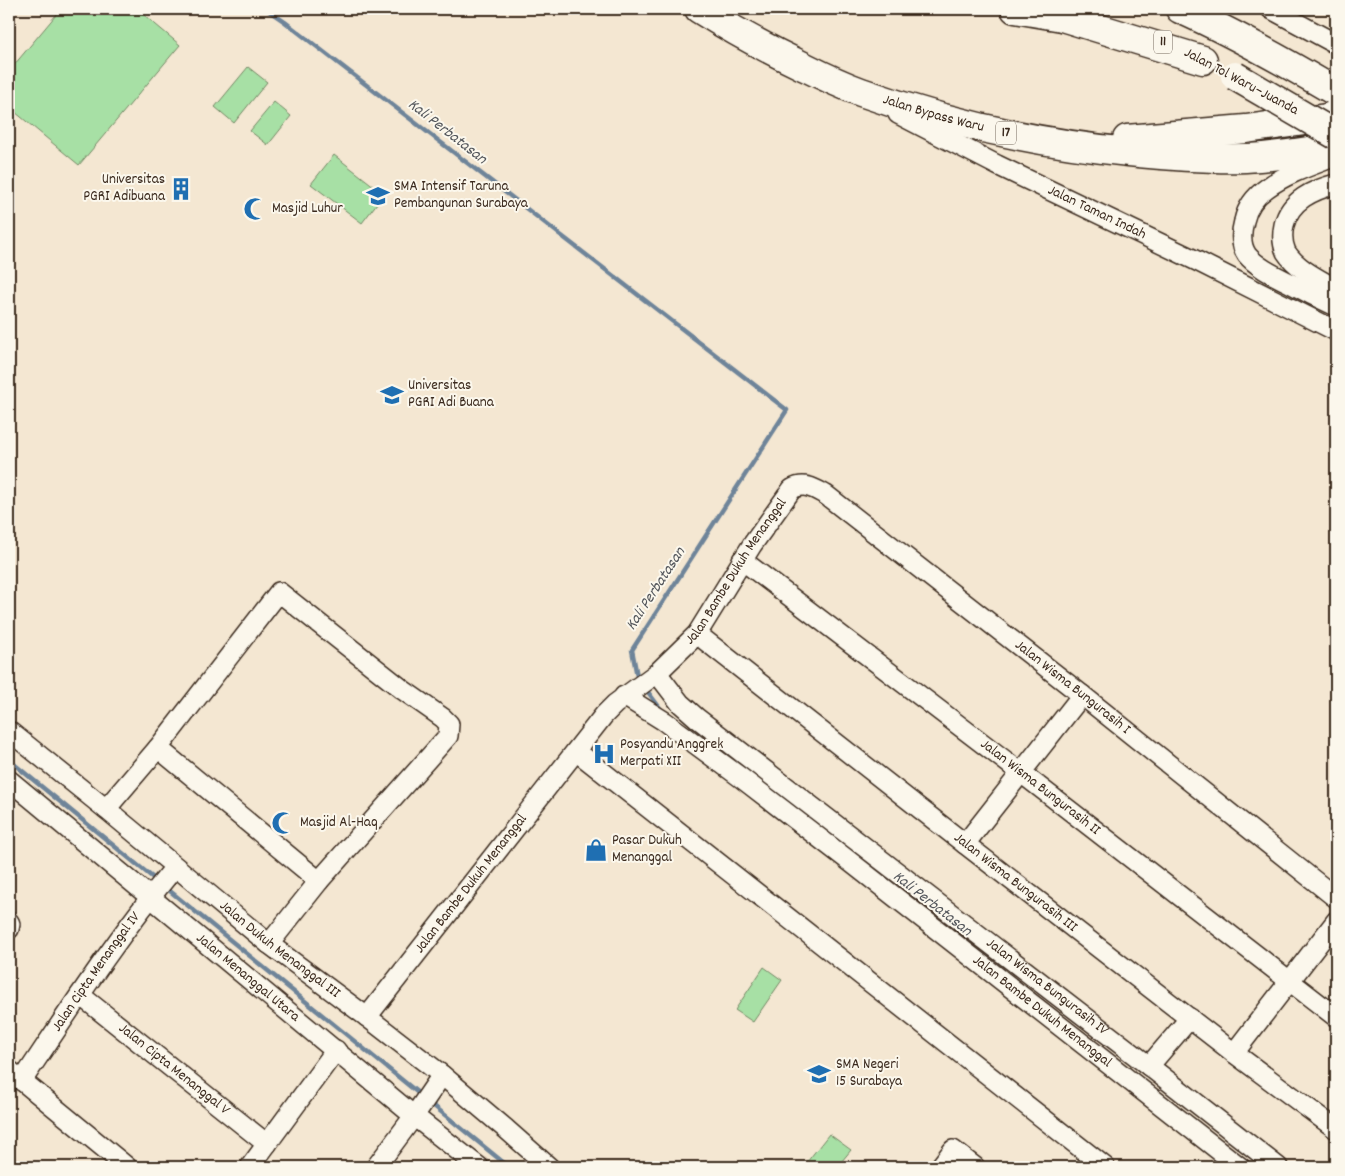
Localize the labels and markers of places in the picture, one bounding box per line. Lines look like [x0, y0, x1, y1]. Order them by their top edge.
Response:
place label: Universitas PGRI Adibuana [83, 169, 166, 208]
building icon: Universitas PGRI Adibuana [168, 176, 194, 202]
place label: SMA Intensif Taruna Pembangunan Surabaya [394, 176, 529, 215]
school or university icon: SMA Intensif Taruna Pembangunan Surabaya [365, 183, 391, 209]
mosque icon: Masjid Luhur [242, 196, 268, 222]
place label: Masjid Luhur [272, 198, 343, 220]
place label: Universitas PGRI Adi Buana [408, 375, 495, 414]
school or university icon: Universitas PGRI Adi Buana [379, 382, 405, 408]
place label: Posyandu Anggrek Merpati XII [620, 734, 723, 773]
hospital icon: Posyandu Anggrek Merpati XII [591, 741, 617, 767]
mosque icon: Masjid Al-Haq [270, 810, 296, 836]
place label: Masjid Al-Haq [300, 812, 378, 834]
place label: Pasar Dukuh Menanggal [612, 830, 682, 869]
shop icon: Pasar Dukuh Menanggal [583, 837, 609, 863]
place label: SMA Negeri 15 Surabaya [836, 1054, 903, 1093]
school or university icon: SMA Negeri 15 Surabaya [806, 1061, 832, 1087]

